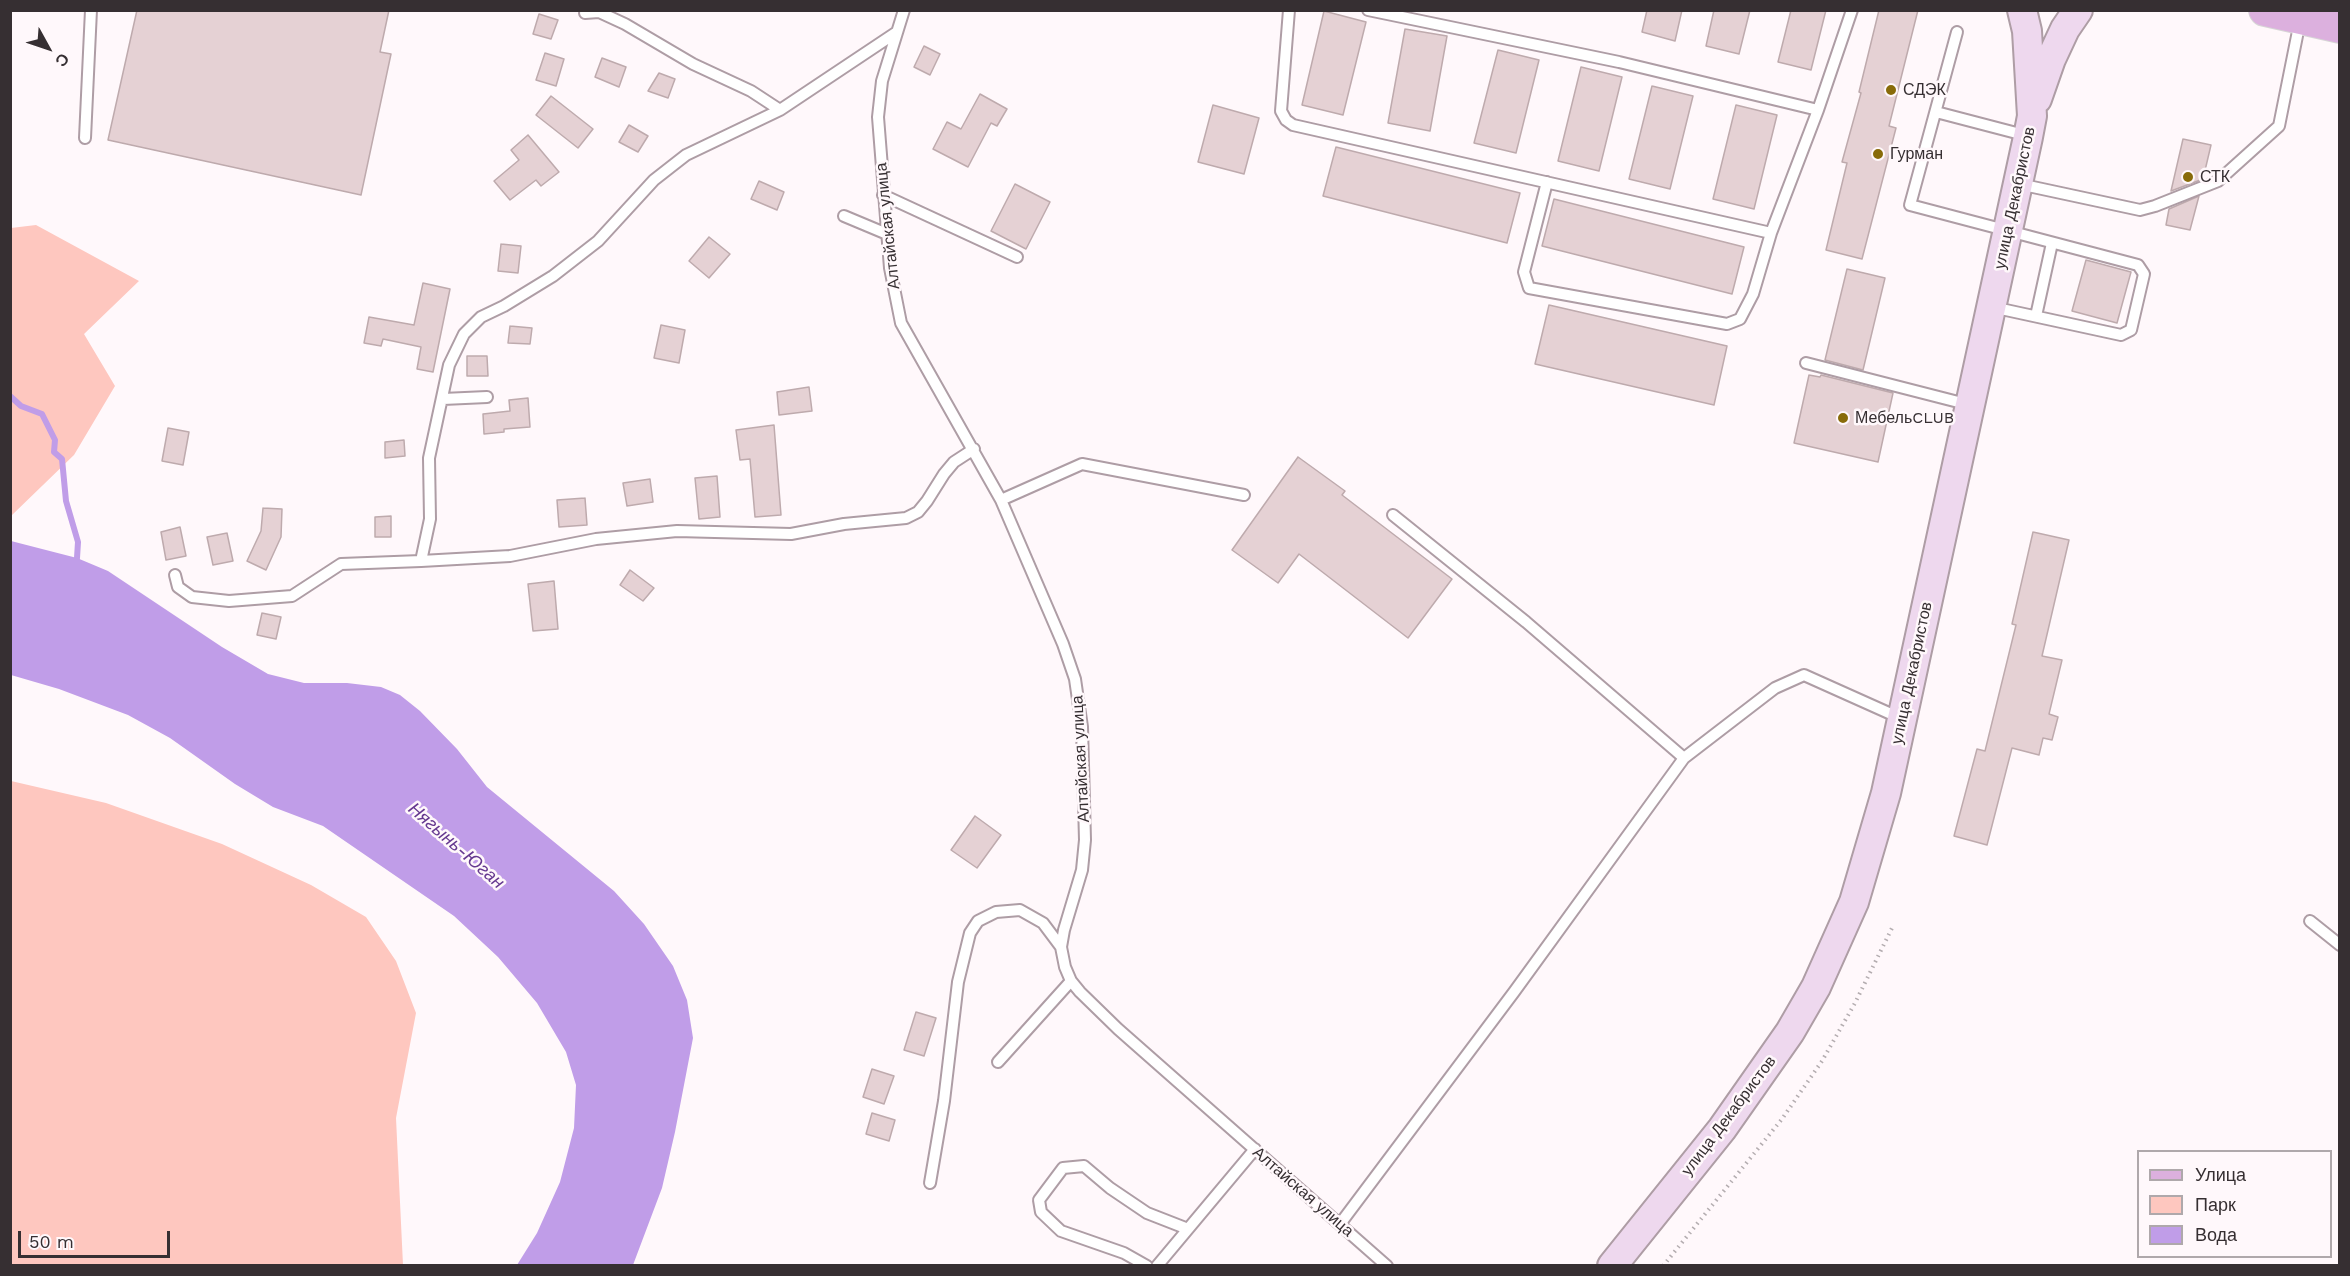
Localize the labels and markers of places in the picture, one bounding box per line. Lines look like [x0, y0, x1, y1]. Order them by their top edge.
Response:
place label: СДЭК [1903, 80, 1946, 100]
marker: СДЭК [1884, 83, 1898, 97]
place label: Гурман [1890, 144, 1943, 164]
marker: Гурман [1871, 147, 1885, 161]
place label: СТК [2200, 167, 2230, 187]
marker: СТК [2181, 170, 2195, 184]
place label: МебельCLUB [1855, 408, 1954, 428]
marker: МебельCLUB [1836, 411, 1850, 425]

